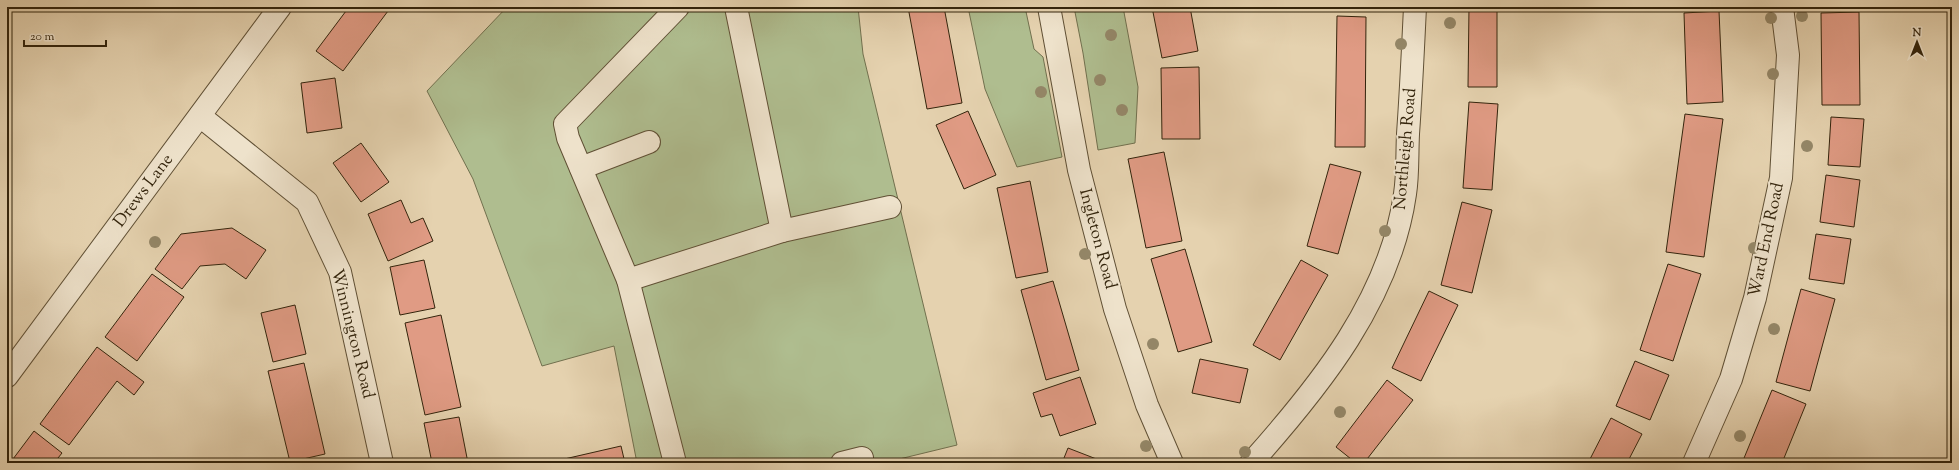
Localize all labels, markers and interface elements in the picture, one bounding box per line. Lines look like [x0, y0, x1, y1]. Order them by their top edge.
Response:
scale bar [24, 22, 106, 48]
north arrow [1897, 22, 1937, 62]
text: N [1912, 25, 1922, 41]
text: 20 m [30, 28, 55, 46]
street label: Northleigh Road [1389, 87, 1423, 211]
street label: Drews Lane [108, 149, 180, 233]
street label: Ward End Road [1743, 180, 1791, 300]
street label: Ingleton Road [1072, 186, 1122, 292]
street label: Winnington Road [324, 267, 380, 402]

